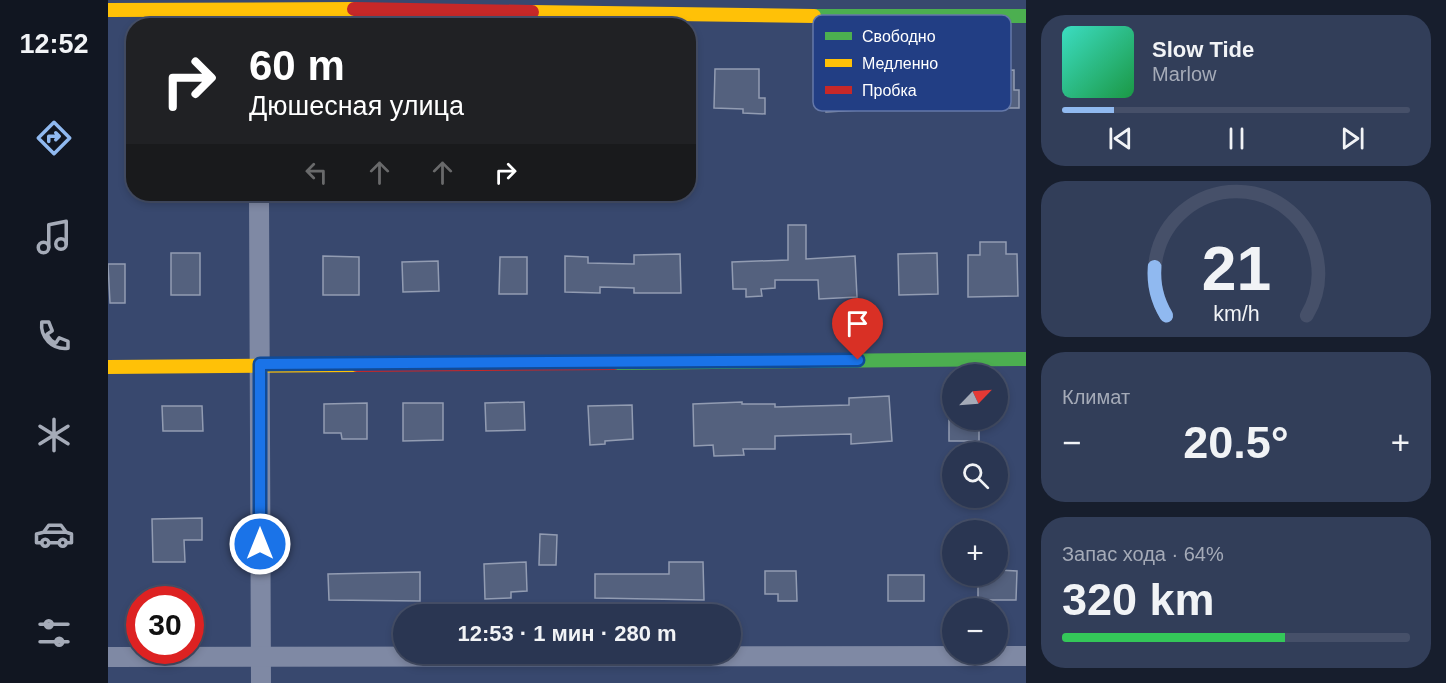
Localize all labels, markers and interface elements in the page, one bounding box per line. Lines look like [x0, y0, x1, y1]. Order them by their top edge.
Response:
legend [813, 15, 1011, 111]
text: Свободно [862, 28, 936, 45]
text: 12:52 [19, 29, 89, 59]
text: Slow Tide [1152, 37, 1254, 62]
icon: right [150, 42, 228, 120]
text: 60 m [249, 42, 345, 89]
text: Медленно [862, 55, 938, 72]
text: Marlow [1152, 63, 1216, 85]
text: Пробка [862, 82, 917, 99]
text: Дюшесная улица [249, 91, 464, 121]
icon: directions [33, 117, 75, 159]
icon: previous [1104, 122, 1137, 155]
icon: pause [1220, 122, 1253, 155]
icon: next [1336, 122, 1369, 155]
icon: left [300, 156, 333, 189]
icon: ahead [363, 156, 396, 189]
icon: ahead [426, 156, 459, 189]
icon: right [489, 156, 522, 189]
icon: music [33, 216, 75, 258]
text: 21 [1201, 234, 1271, 303]
pin [832, 298, 883, 360]
text: km/h [1213, 302, 1259, 326]
icon: arrive [841, 307, 874, 340]
icon: phone [33, 315, 75, 357]
north arrow [942, 364, 1008, 430]
map controls [942, 364, 1008, 664]
text: Климат [1062, 386, 1130, 408]
icon: climate [33, 414, 75, 456]
text: 20.5° [1183, 417, 1289, 468]
text: − [1062, 424, 1081, 461]
text: + [1391, 424, 1410, 461]
button: search [942, 442, 1008, 508]
position arrow [228, 512, 292, 576]
icon: car [33, 513, 75, 555]
button: + [942, 520, 1008, 586]
text: Запас хода · 64% [1062, 543, 1224, 565]
text: 320 km [1062, 574, 1215, 625]
speed limit sign: 30 [126, 586, 204, 664]
button: − [942, 598, 1008, 664]
icon: filters [33, 612, 75, 654]
text: 12:53 · 1 мин · 280 m [457, 621, 677, 646]

